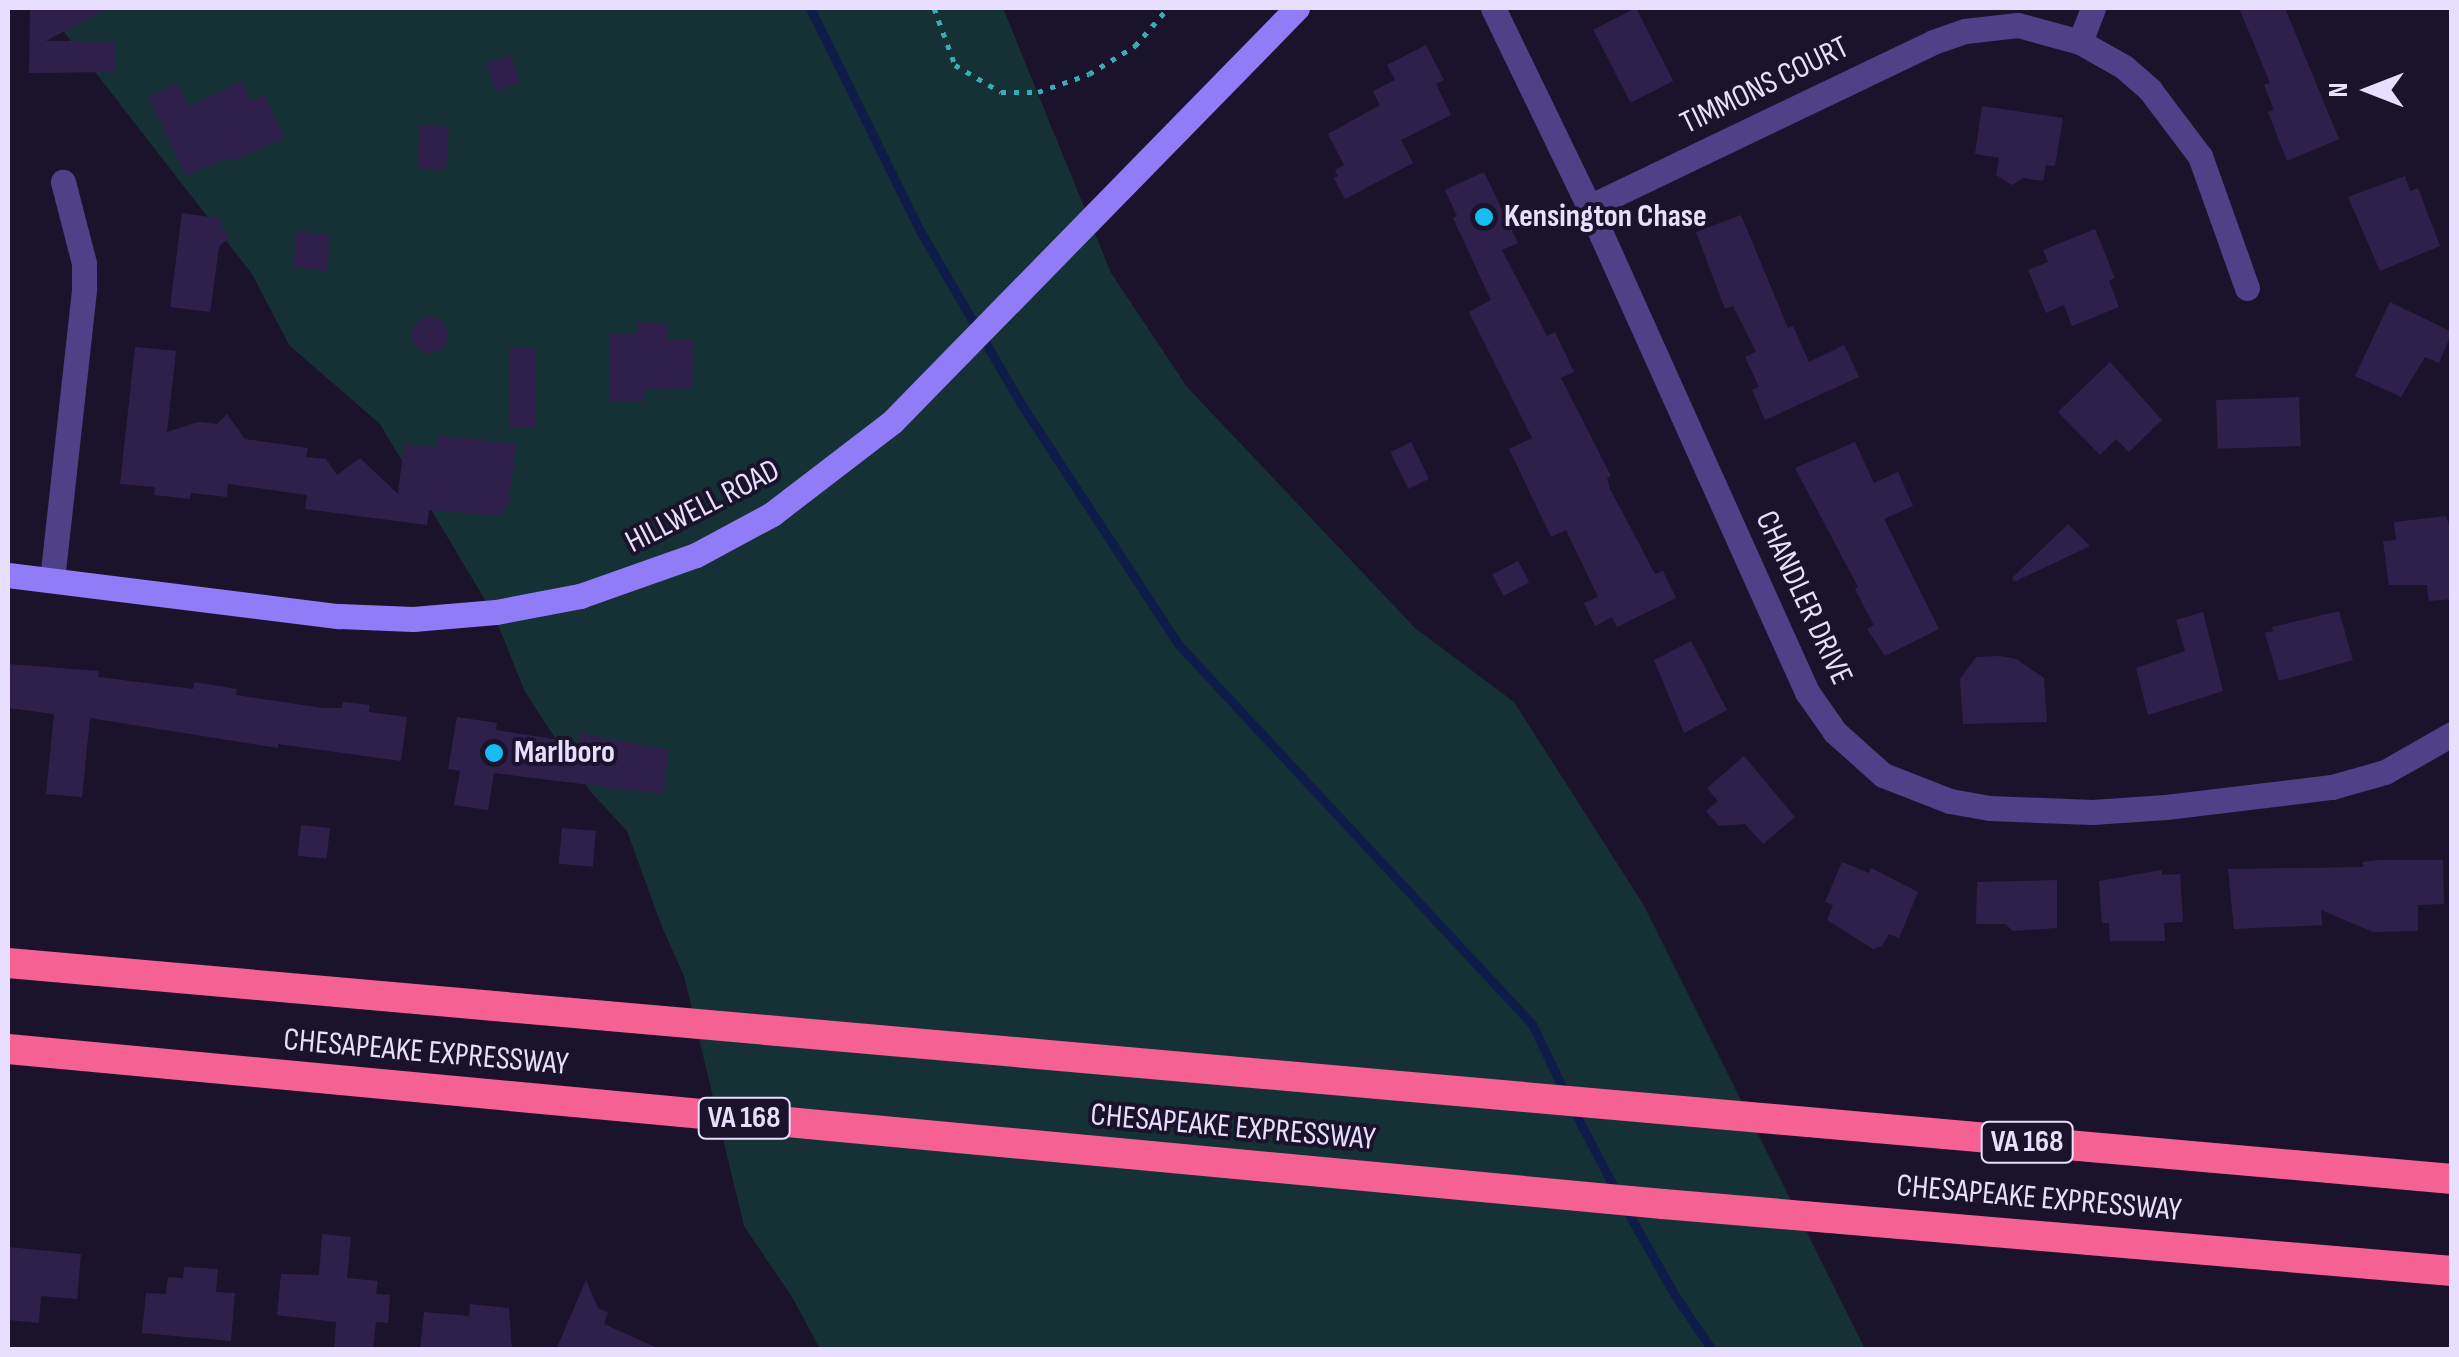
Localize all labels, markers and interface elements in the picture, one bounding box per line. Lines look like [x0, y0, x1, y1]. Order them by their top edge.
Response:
street label: TIMMONS COURT [1675, 29, 1855, 143]
north arrow [2319, 40, 2419, 140]
text: N [2322, 83, 2355, 97]
place label: Kensington Chase [1504, 198, 1707, 236]
marker: Kensington Chase [1473, 206, 1495, 228]
street label: HILLWELL ROAD [620, 452, 786, 562]
street label: CHANDLER DRIVE [1746, 505, 1860, 691]
place label: Marlboro [514, 734, 615, 772]
marker: Marlboro [483, 742, 505, 764]
street label: CHESAPEAKE EXPRESSWAY [282, 1021, 570, 1085]
road number: VA 168 [696, 1093, 792, 1143]
street label: CHESAPEAKE EXPRESSWAY [1089, 1096, 1377, 1160]
road number: VA 168 [1980, 1117, 2074, 1167]
street label: CHESAPEAKE EXPRESSWAY [1895, 1167, 2183, 1231]

